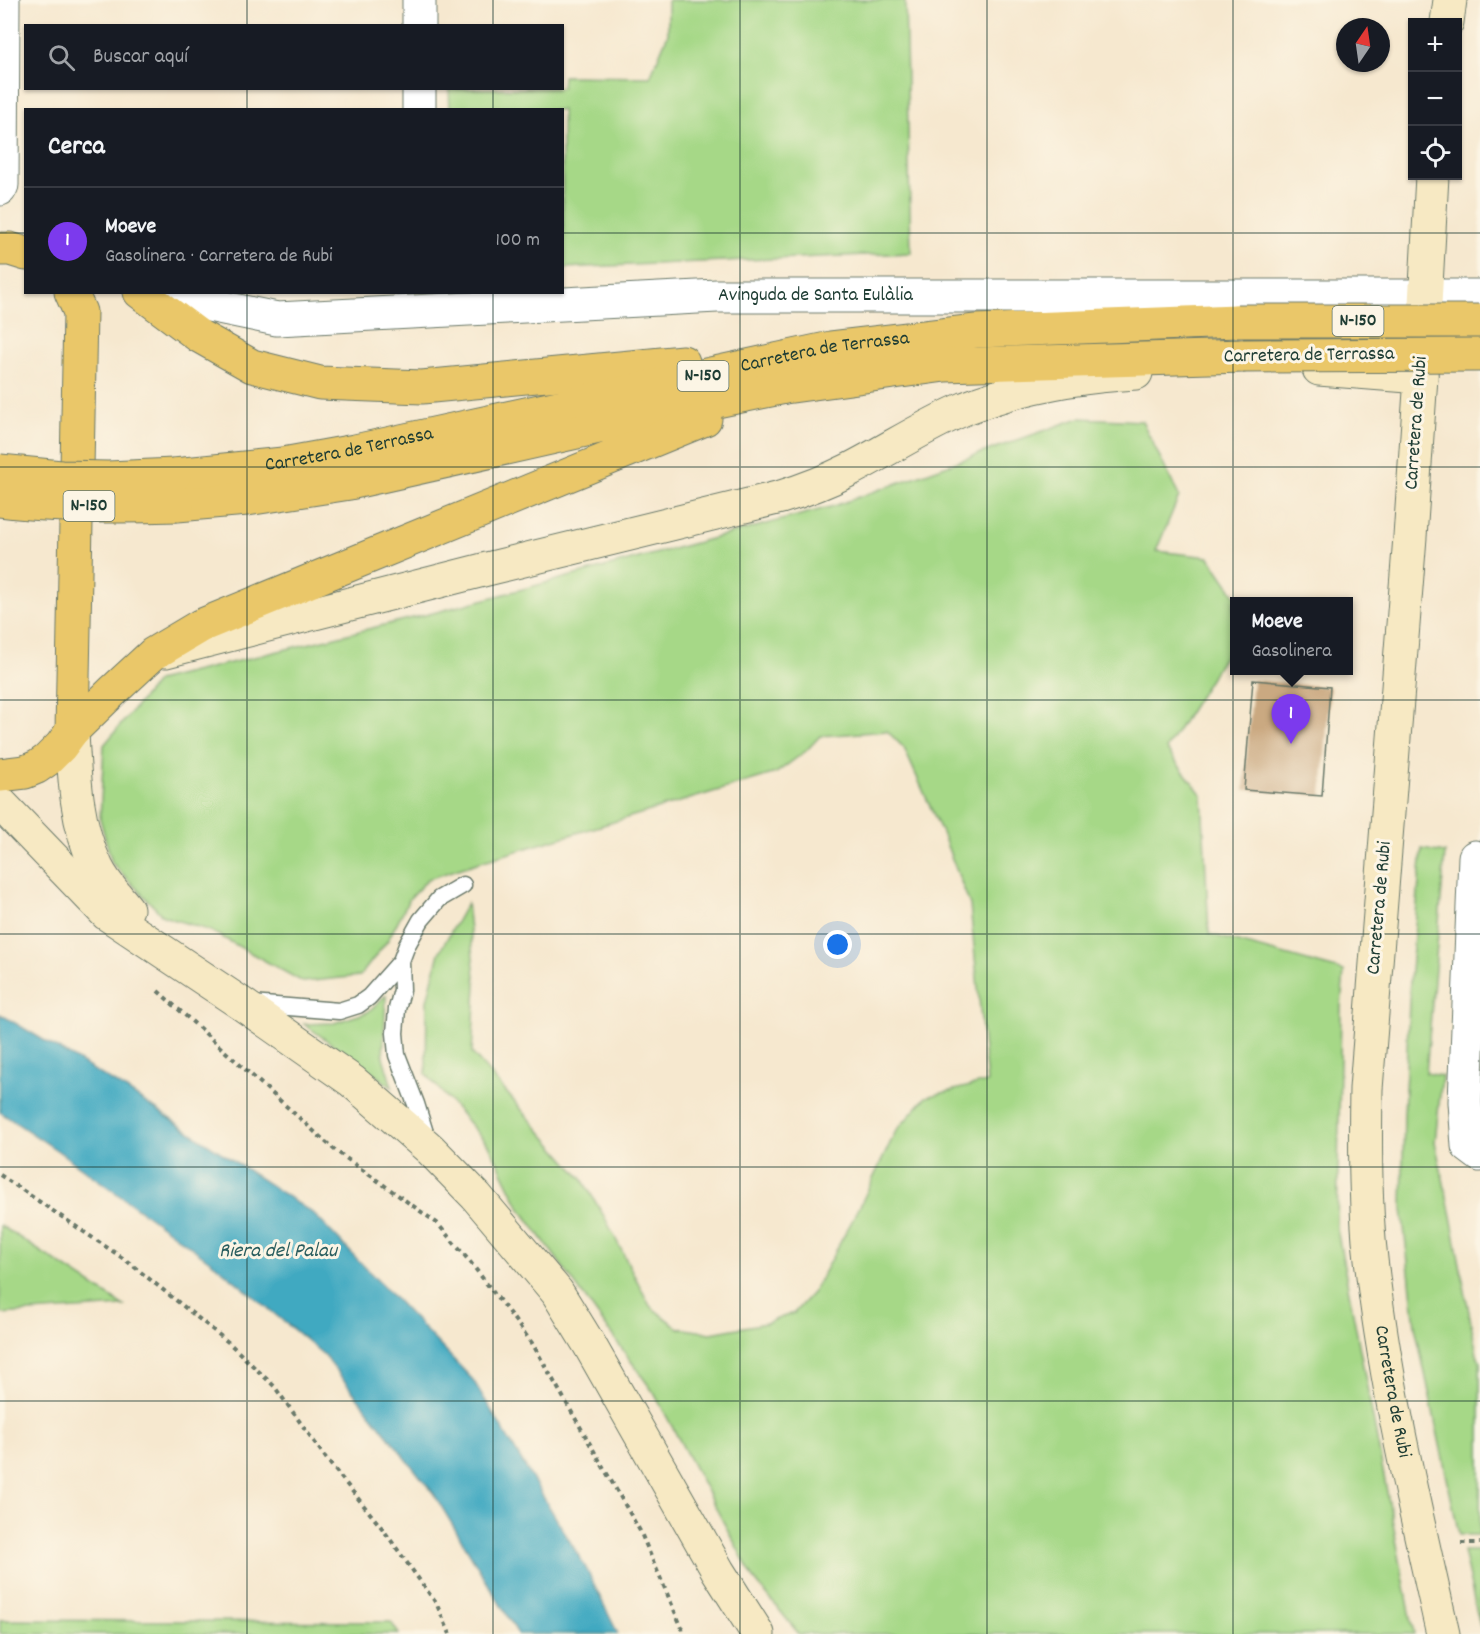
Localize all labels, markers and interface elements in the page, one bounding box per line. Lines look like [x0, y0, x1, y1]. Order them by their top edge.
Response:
north arrow [1336, 18, 1390, 72]
map controls [1408, 18, 1462, 180]
button: + [1408, 18, 1462, 72]
search box [24, 24, 564, 90]
icon: search [45, 41, 78, 74]
text: Buscar aquí [93, 42, 188, 73]
button: − [1408, 72, 1462, 126]
button: locate [1408, 126, 1462, 180]
text: Cerca [48, 129, 105, 166]
text: Moeve [105, 212, 156, 243]
text: 1 [65, 227, 70, 255]
text: 100 m [496, 227, 540, 255]
text: Gasolinera · Carretera de Rubi [105, 243, 333, 271]
street label: Avinguda de Santa Eulàlia [718, 282, 913, 310]
road number: N-150 [1332, 306, 1384, 336]
street label: Carretera de Terrassa [738, 325, 911, 381]
street label: Carretera de Terrassa [1224, 341, 1395, 371]
street label: Carretera de Rubi [1398, 355, 1436, 491]
road number: N-150 [678, 361, 728, 391]
street label: Carretera de Terrassa [264, 420, 436, 480]
road number: N-150 [64, 491, 115, 521]
popup [1230, 597, 1353, 675]
text: Moeve [1251, 607, 1303, 638]
text: Gasolinera [1251, 638, 1332, 666]
pin: 1 [1272, 694, 1310, 744]
street label: Carretera de Rubi [1360, 840, 1400, 976]
your location [823, 930, 852, 959]
water label: Riera del Palau [219, 1237, 339, 1267]
street label: Carretera de Rubi [1366, 1324, 1418, 1461]

